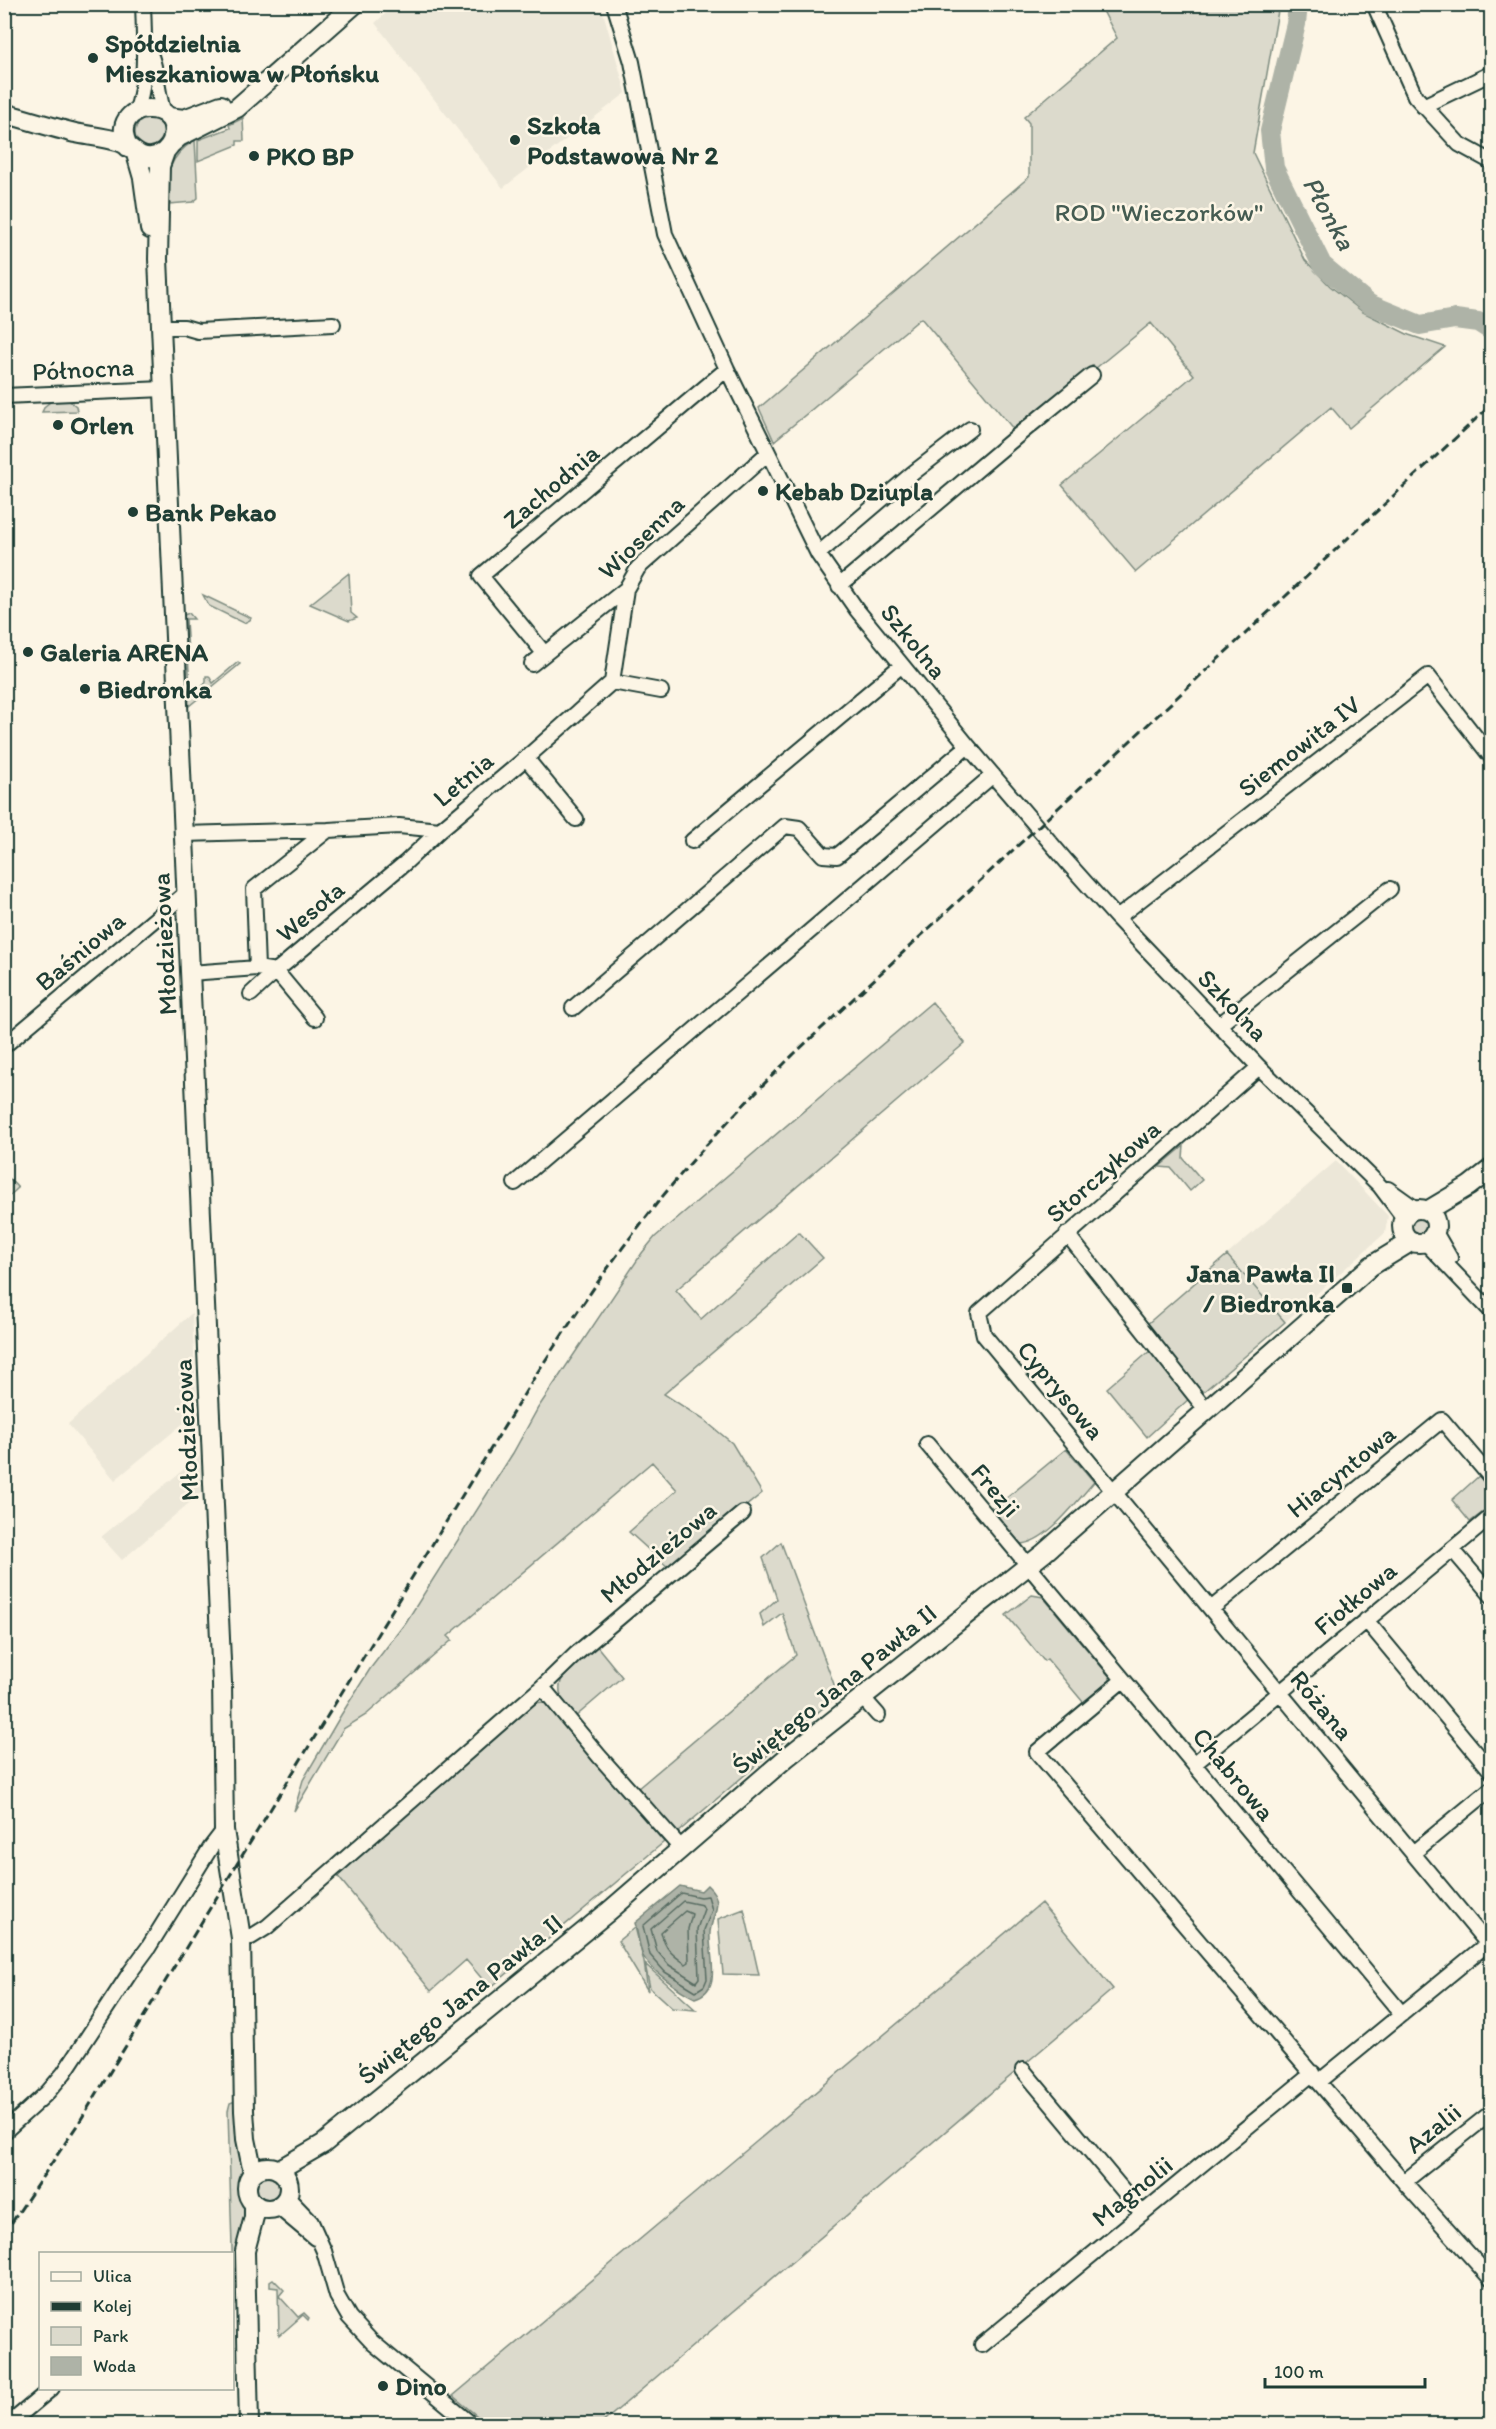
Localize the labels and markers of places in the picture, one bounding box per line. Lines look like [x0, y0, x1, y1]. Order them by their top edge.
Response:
place label: Spółdzielnia Mieszkaniowa w Płońsku [105, 27, 380, 89]
marker: Spółdzielnia Mieszkaniowa w Płońsku [86, 51, 100, 65]
place label: Szkoła Podstawowa Nr 2 [527, 109, 719, 171]
marker: Szkoła Podstawowa Nr 2 [508, 133, 522, 147]
place label: PKO BP [266, 140, 354, 172]
marker: PKO BP [247, 149, 261, 163]
place label: Orlen [70, 409, 134, 441]
marker: Orlen [51, 418, 65, 432]
place label: Kebab Dziupla [775, 475, 933, 507]
marker: Kebab Dziupla [756, 484, 770, 498]
place label: Bank Pekao [145, 496, 277, 528]
marker: Bank Pekao [126, 505, 140, 519]
place label: Galeria ARENA [40, 636, 208, 668]
marker: Galeria ARENA [21, 645, 35, 659]
place label: Biedronka [97, 673, 212, 705]
marker: Biedronka [78, 682, 92, 696]
place label: Jana Pawła II / Biedronka [1186, 1257, 1335, 1319]
marker: Jana Pawła II / Biedronka [1340, 1281, 1354, 1295]
place label: Dino [395, 2370, 447, 2402]
marker: Dino [376, 2379, 390, 2393]

